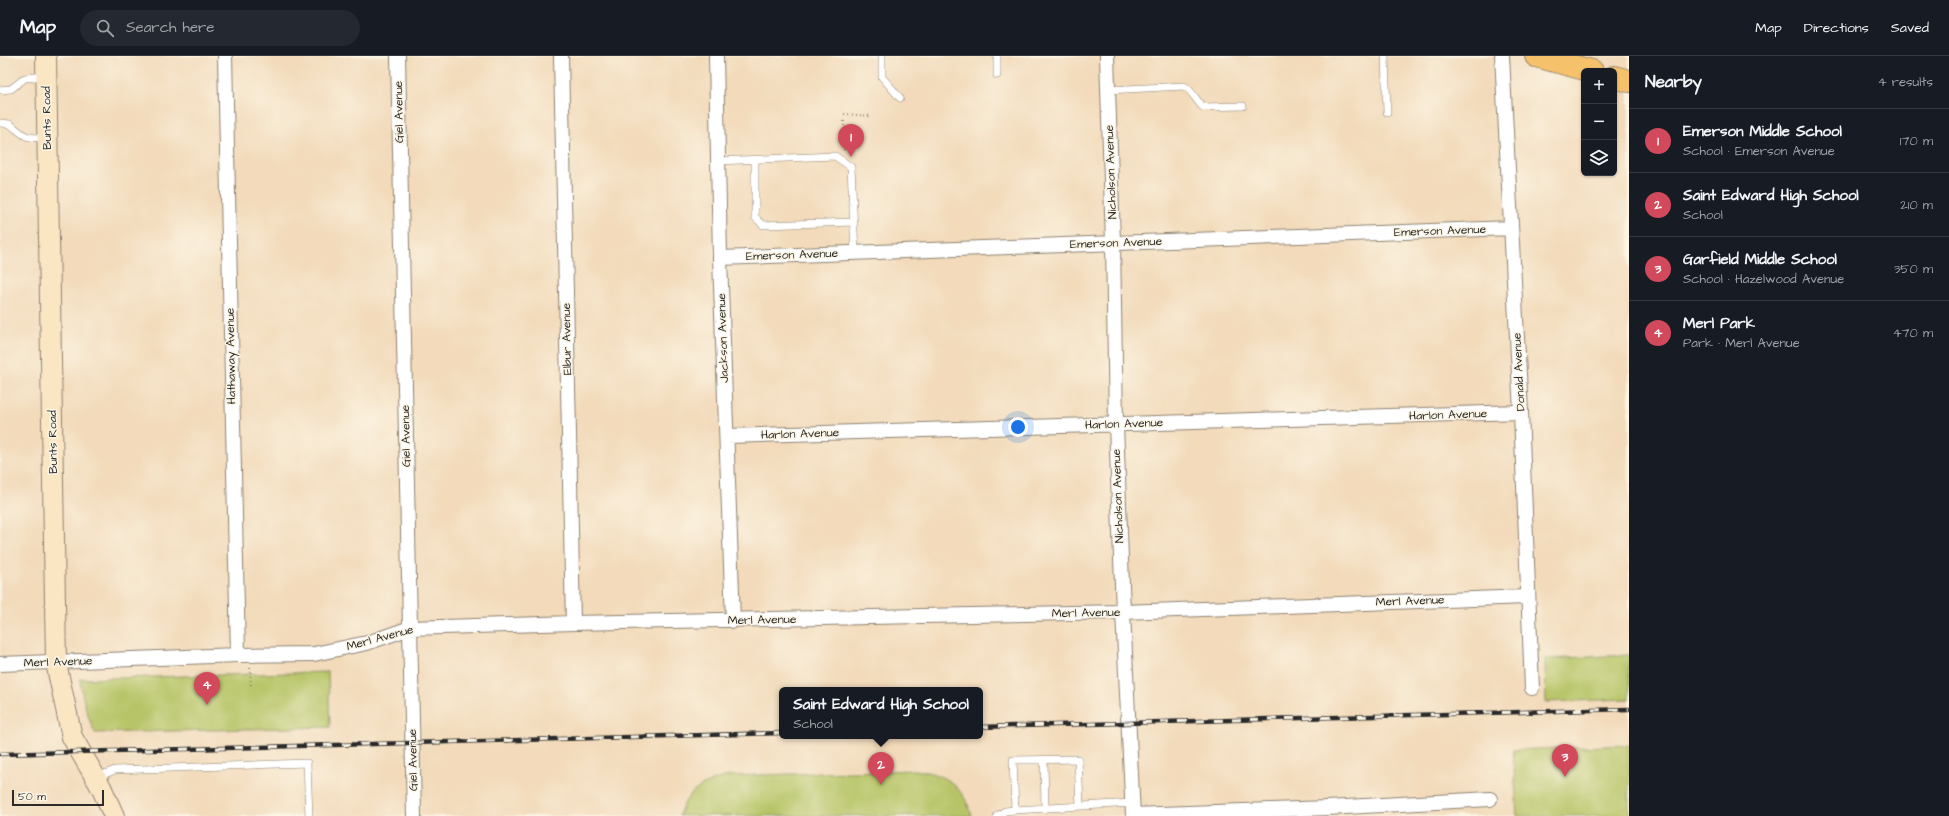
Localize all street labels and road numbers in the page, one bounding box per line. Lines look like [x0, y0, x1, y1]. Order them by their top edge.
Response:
street label: Giel Avenue [390, 80, 408, 143]
street label: Bunts Road [38, 86, 56, 150]
street label: Nicholson Avenue [1101, 124, 1121, 219]
street label: Emerson Avenue [1394, 221, 1487, 241]
street label: Emerson Avenue [1070, 233, 1163, 253]
street label: Emerson Avenue [746, 245, 839, 265]
street label: Jackson Avenue [713, 292, 733, 383]
street label: Elbur Avenue [558, 302, 576, 375]
street label: Hathaway Avenue [222, 307, 241, 404]
street label: Donald Avenue [1508, 332, 1530, 412]
street label: Giel Avenue [397, 404, 415, 467]
street label: Harlon Avenue [1409, 405, 1488, 425]
street label: Bunts Road [44, 410, 62, 474]
street label: Harlon Avenue [1085, 414, 1164, 434]
street label: Harlon Avenue [761, 424, 840, 444]
street label: Nicholson Avenue [1108, 448, 1128, 543]
street label: Merl Avenue [1375, 591, 1445, 611]
street label: Merl Avenue [1051, 604, 1121, 622]
street label: Merl Avenue [727, 611, 797, 629]
street label: Merl Avenue [345, 621, 416, 655]
street label: Merl Avenue [23, 652, 93, 672]
street label: Giel Avenue [404, 728, 422, 791]

